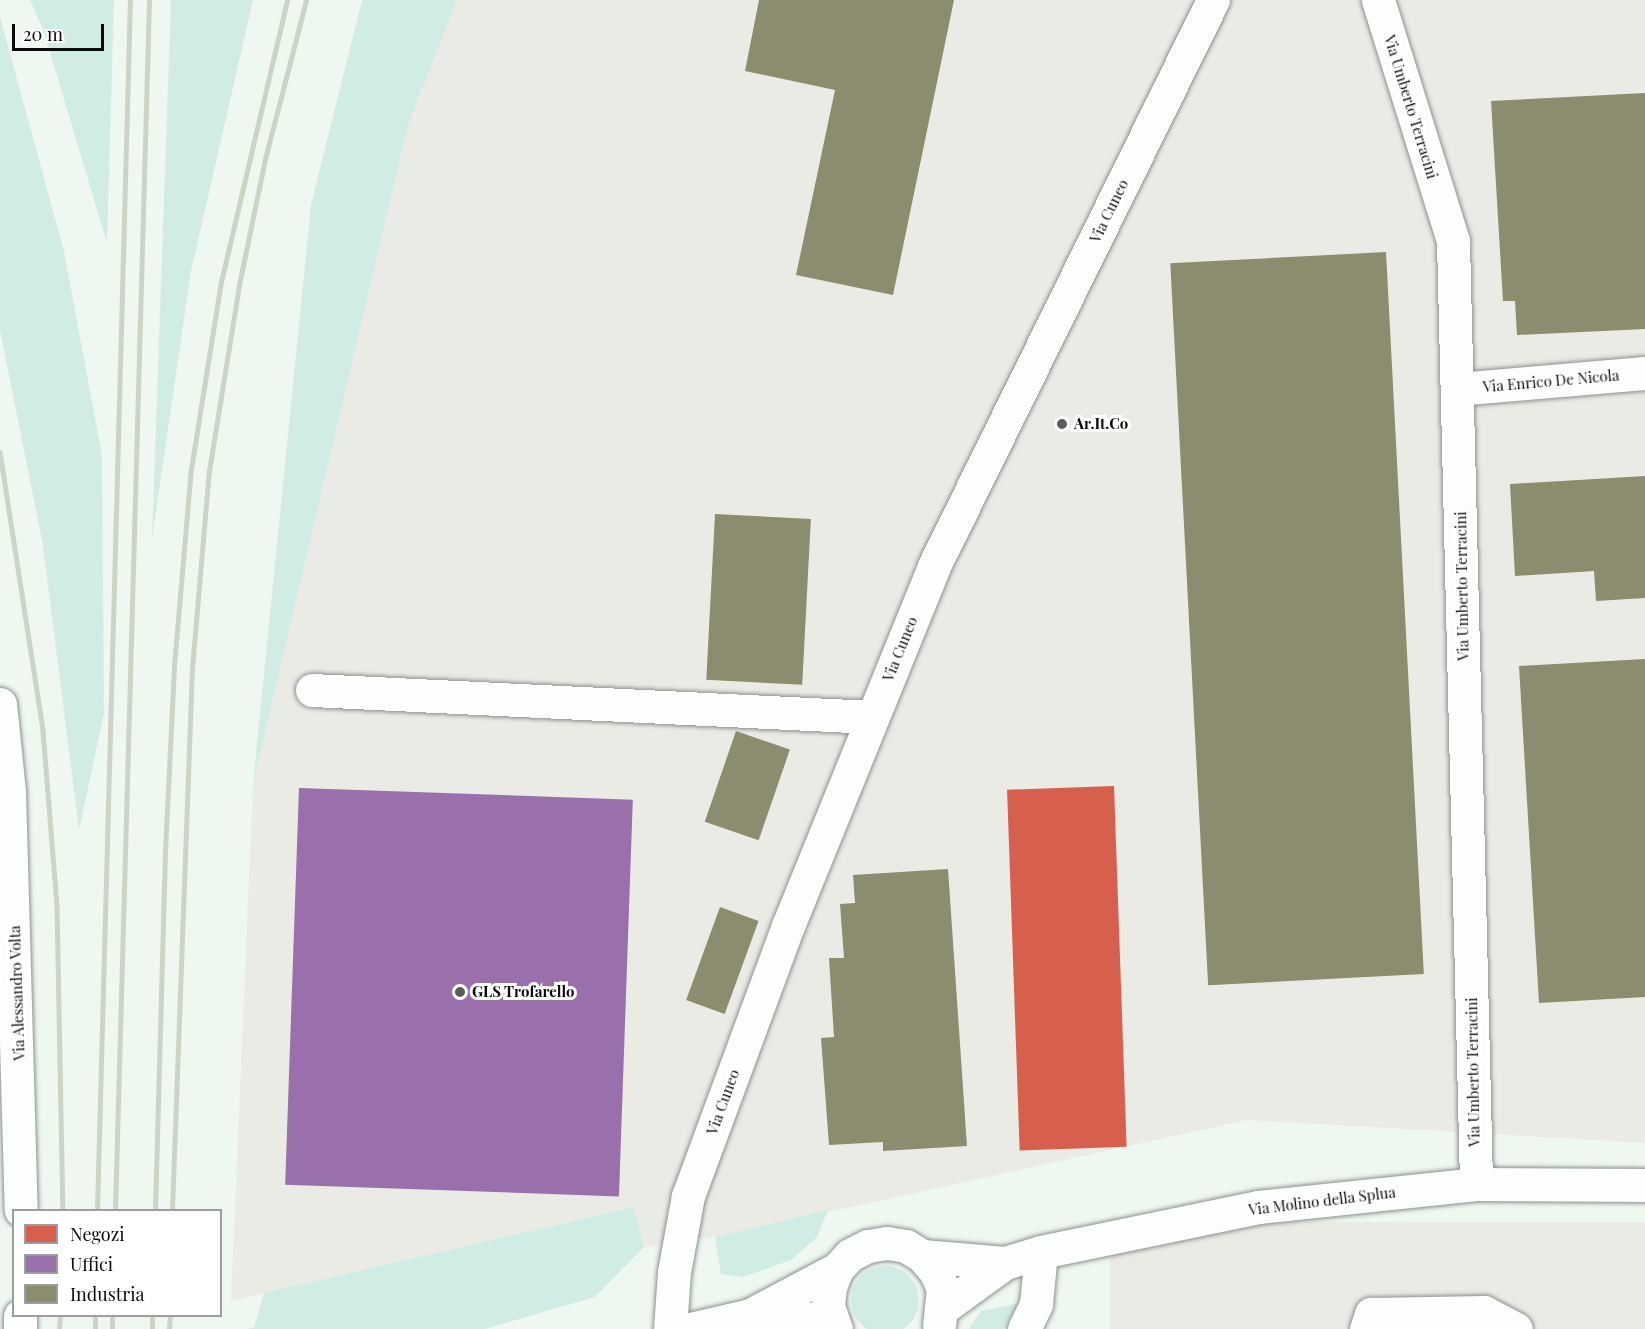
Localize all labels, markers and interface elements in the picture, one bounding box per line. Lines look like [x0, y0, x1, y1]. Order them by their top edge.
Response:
scale bar [15, 12, 106, 50]
text: 20 m [23, 22, 63, 46]
street label: Via Umberto Terracini [1380, 33, 1442, 181]
street label: Via Cuneo [1086, 176, 1132, 246]
street label: Via Enrico De Nicola [1482, 366, 1620, 396]
place label: Ar.It.Co [1074, 415, 1128, 433]
marker: Ar.It.Co [1055, 417, 1069, 431]
street label: Via Umberto Terracini [1452, 511, 1472, 661]
street label: Via Cuneo [879, 614, 921, 684]
street label: Via Alessandro Volta [6, 925, 28, 1061]
place label: GLS Trofarello [472, 983, 575, 1001]
marker: GLS Trofarello [453, 985, 467, 999]
street label: Via Umberto Terracini [1463, 997, 1483, 1147]
street label: Via Cuneo [703, 1067, 743, 1137]
street label: Via Molino della Splua [1247, 1183, 1397, 1219]
legend [12, 1209, 222, 1317]
text: Negozi [70, 1222, 125, 1246]
text: Uffici [70, 1252, 113, 1276]
text: Industria [70, 1282, 144, 1306]

